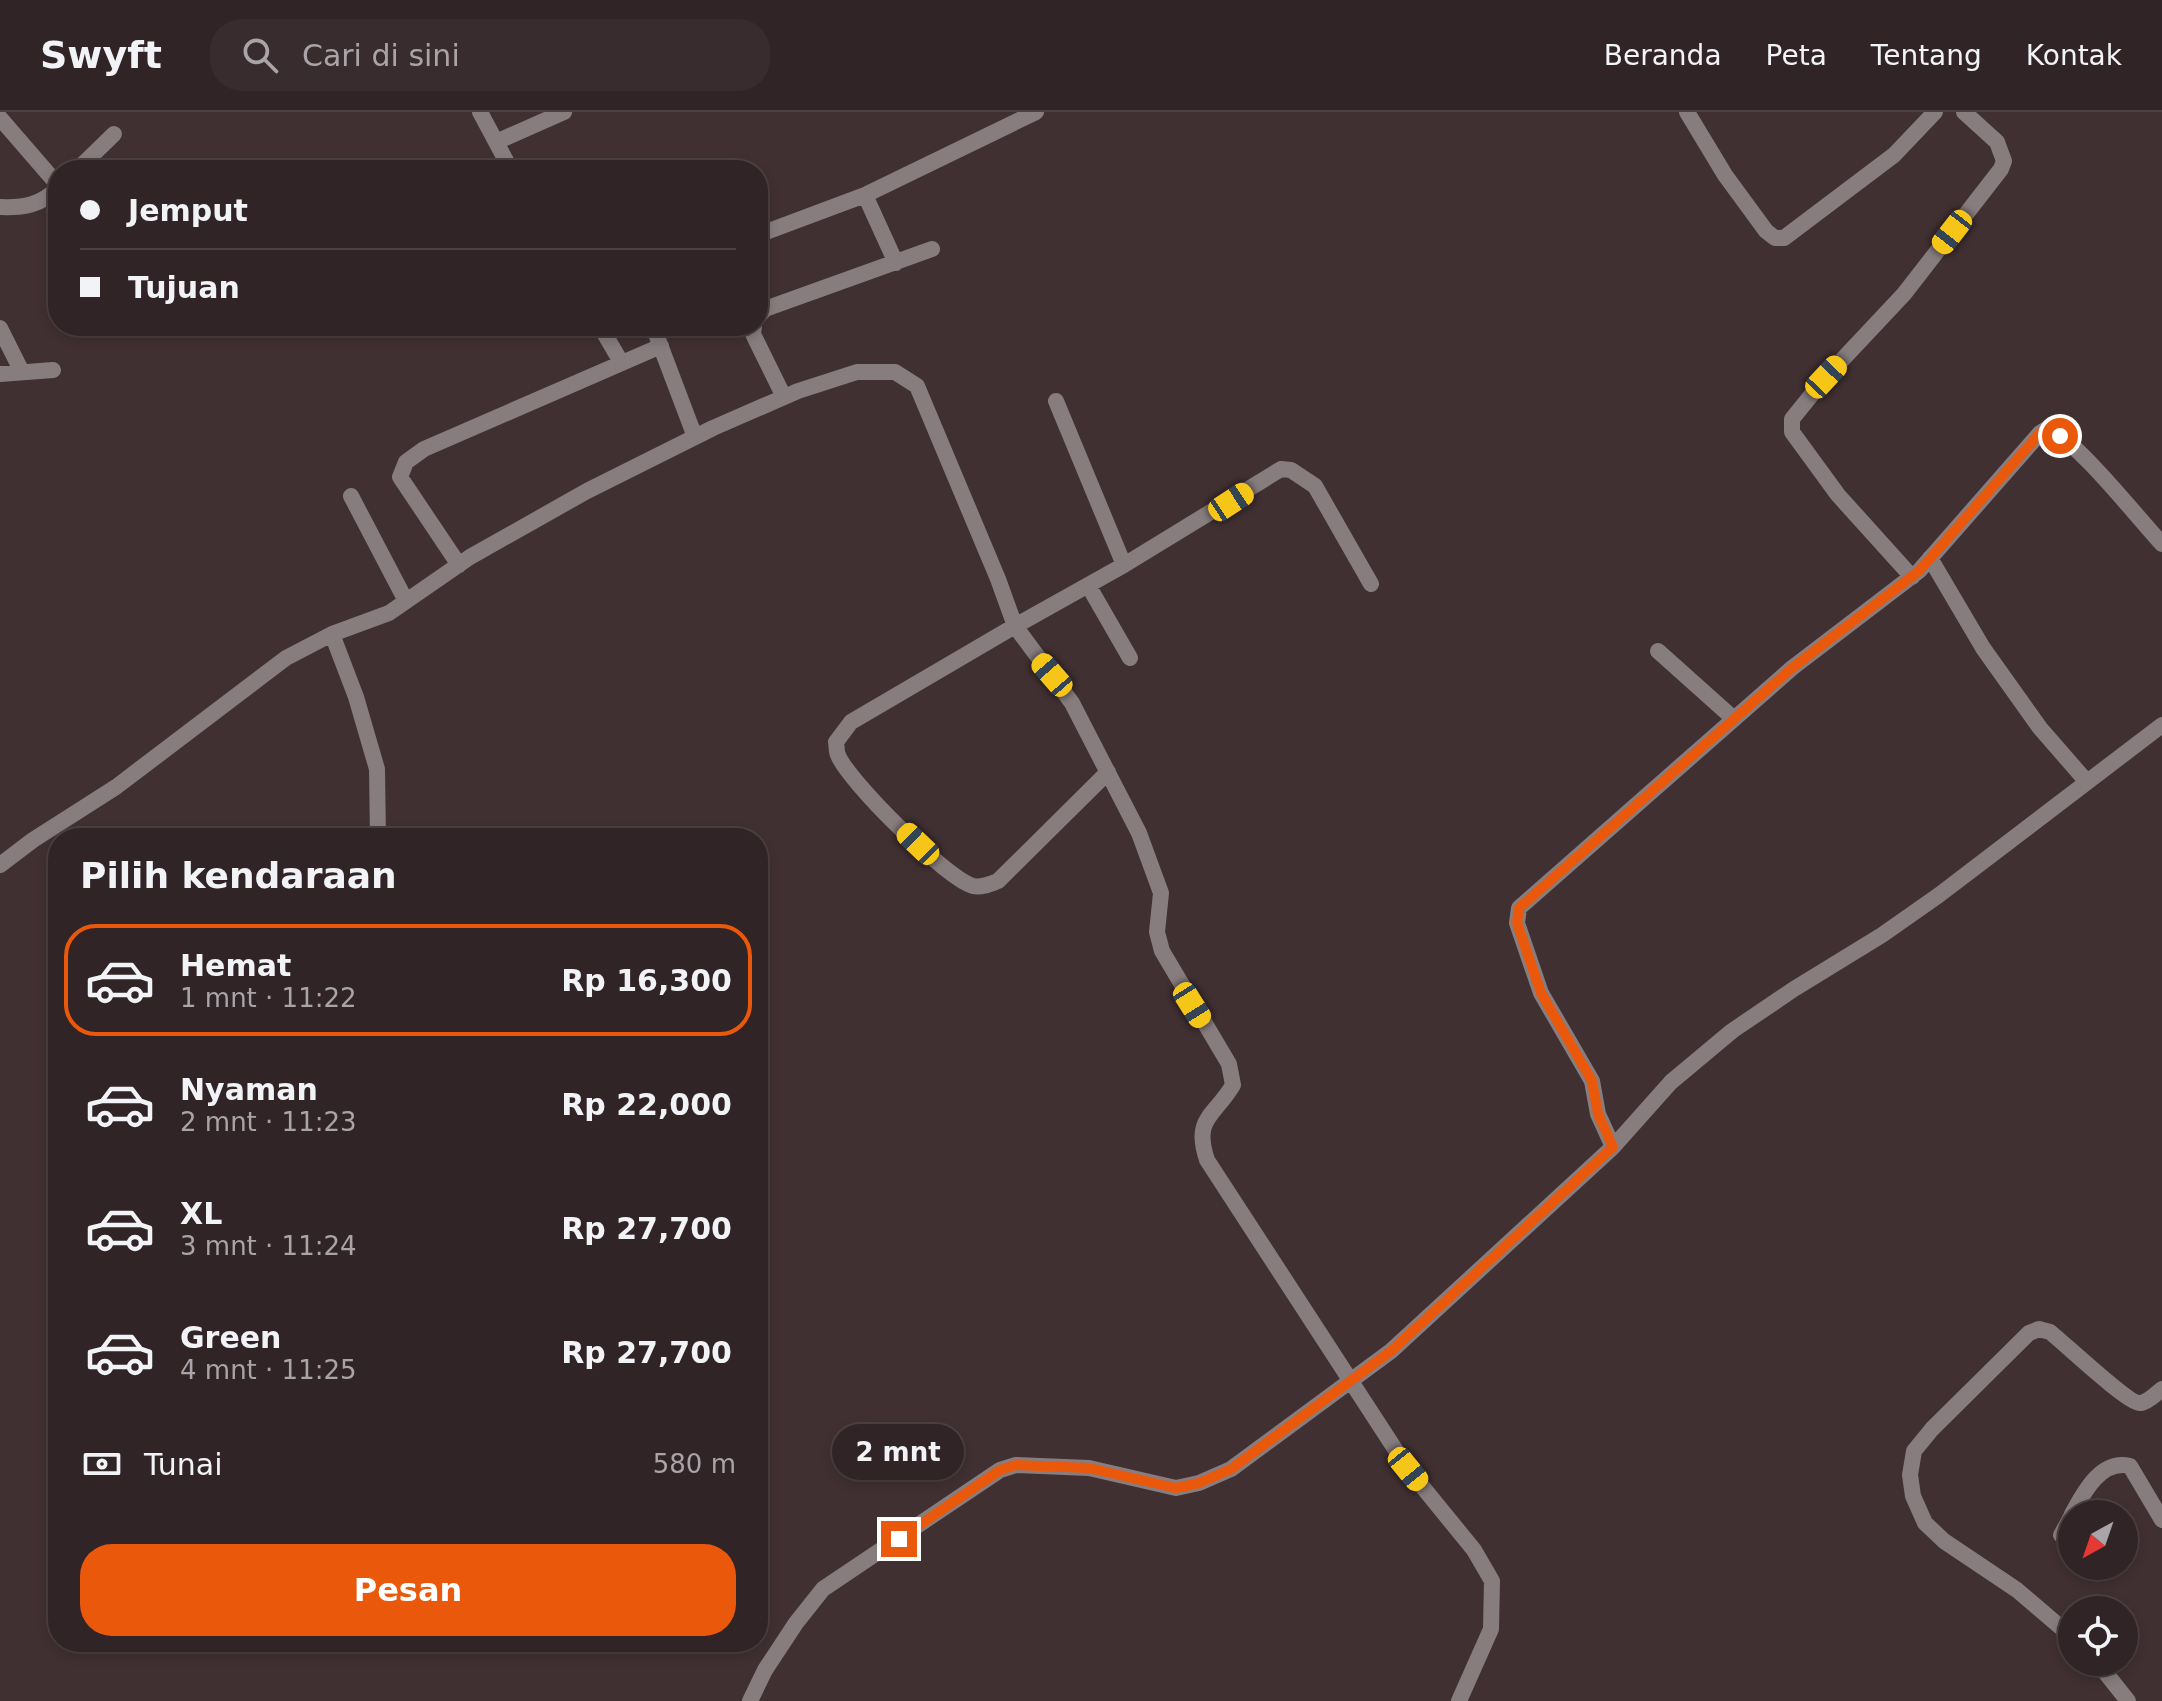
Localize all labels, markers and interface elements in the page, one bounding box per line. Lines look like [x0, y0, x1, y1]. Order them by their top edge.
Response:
search box [210, 19, 770, 91]
text: Swyft [40, 33, 162, 77]
icon: search [238, 33, 282, 77]
text: Cari di sini [302, 38, 460, 73]
text: Beranda [1604, 39, 1722, 72]
text: Peta [1766, 39, 1827, 72]
text: Tentang [1871, 39, 1982, 72]
text: Kontak [2026, 39, 2122, 72]
text: Jemput [128, 193, 248, 228]
car [1928, 206, 1976, 258]
text: Tujuan [128, 270, 240, 305]
car [1801, 351, 1851, 403]
route start [2042, 418, 2078, 454]
car [1204, 479, 1258, 525]
car [1027, 649, 1077, 701]
car [892, 819, 944, 869]
text: Pilih kendaraan [80, 855, 397, 896]
icon: car [84, 944, 156, 1016]
text: Hemat [180, 948, 291, 983]
text: Rp 16,300 [561, 963, 732, 998]
car [1169, 978, 1215, 1032]
text: 1 mnt · 11:22 [180, 983, 357, 1013]
icon: car [84, 1068, 156, 1140]
text: Nyaman [180, 1072, 318, 1107]
text: Rp 22,000 [561, 1087, 732, 1122]
text: 2 mnt · 11:23 [180, 1107, 357, 1137]
icon: car [84, 1192, 156, 1264]
text: XL [180, 1196, 222, 1231]
text: Rp 27,700 [561, 1211, 732, 1246]
text: 3 mnt · 11:24 [180, 1231, 357, 1261]
icon: car [84, 1316, 156, 1388]
text: Green [180, 1320, 281, 1355]
text: Rp 27,700 [561, 1335, 732, 1370]
text: 4 mnt · 11:25 [180, 1355, 357, 1385]
callout: 2 mnt [833, 1423, 965, 1479]
text: 2 mnt [855, 1437, 941, 1467]
icon: cash [80, 1442, 124, 1486]
car [1384, 1443, 1432, 1495]
text: Tunai [144, 1447, 223, 1482]
text: 580 m [653, 1449, 736, 1479]
north arrow [2058, 1500, 2138, 1580]
map controls [2058, 1500, 2138, 1676]
route end [881, 1521, 917, 1557]
button: Pesan [80, 1544, 736, 1636]
button: locate [2058, 1596, 2138, 1676]

